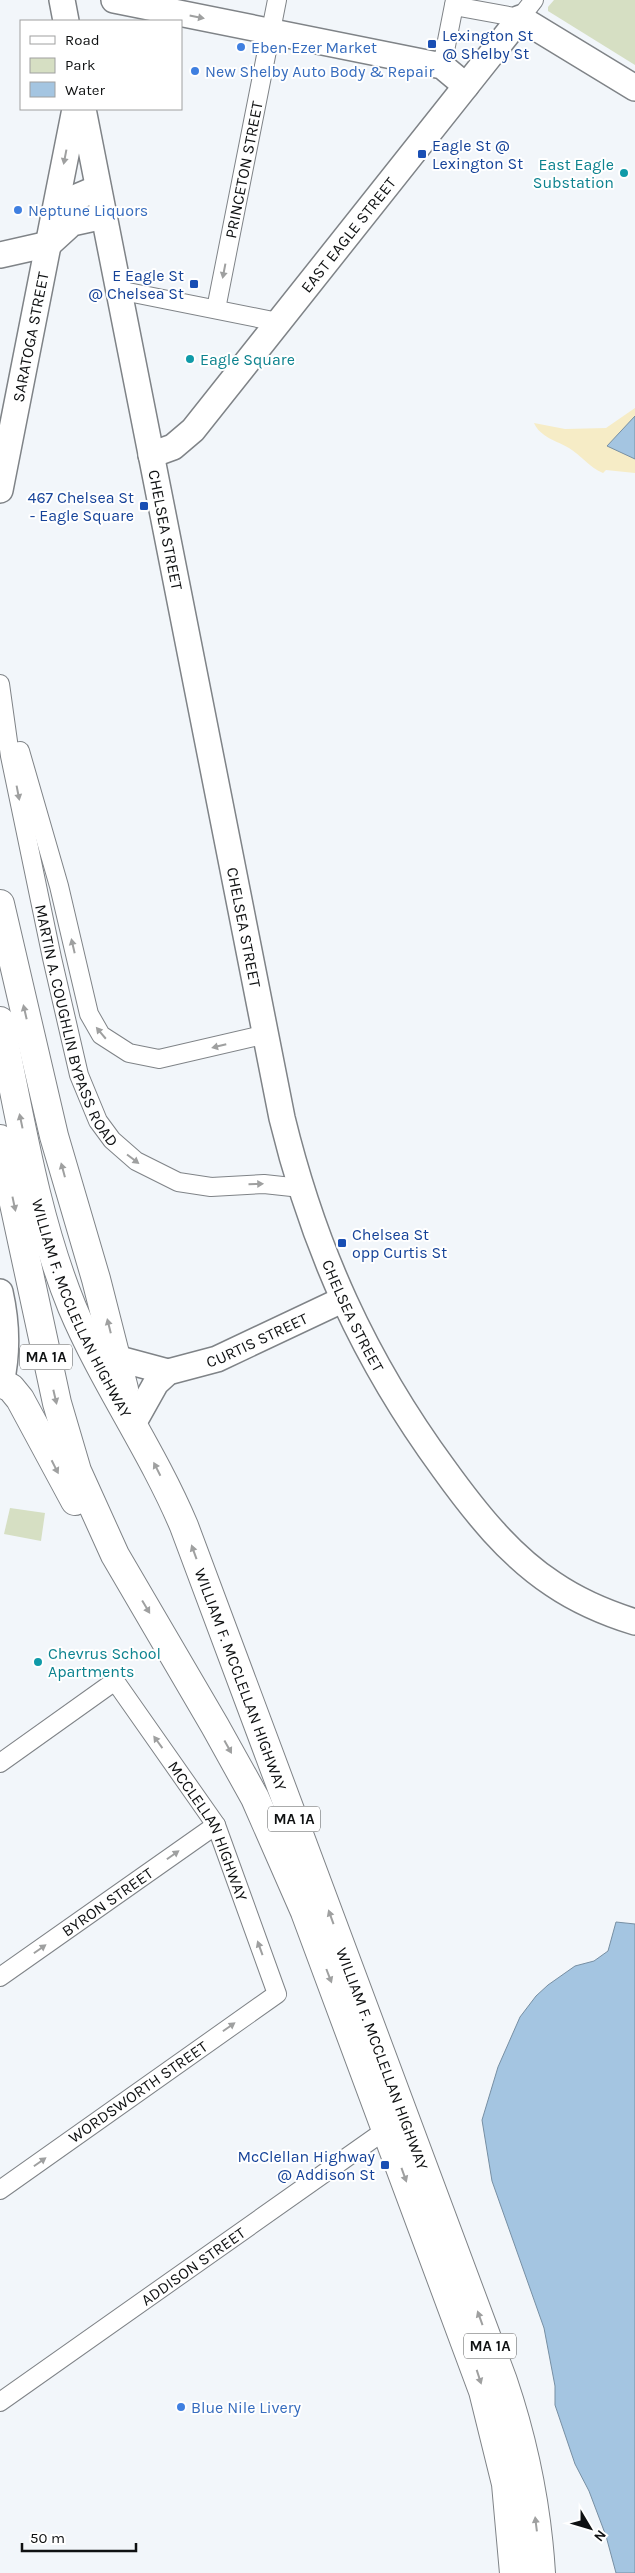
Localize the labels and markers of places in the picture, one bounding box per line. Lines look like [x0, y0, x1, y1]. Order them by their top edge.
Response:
place label: Lexington St @ Shelby St [442, 26, 533, 63]
place label: Eben Ezer Market [251, 38, 377, 57]
marker: Lexington St @ Shelby St [426, 38, 438, 50]
marker: Eben Ezer Market [235, 41, 247, 53]
place label: New Shelby Auto Body & Repair [205, 62, 435, 81]
marker: New Shelby Auto Body & Repair [189, 65, 201, 77]
place label: Eagle St @ Lexington St [432, 136, 523, 173]
marker: Eagle St @ Lexington St [416, 148, 428, 160]
place label: East Eagle Substation [533, 155, 614, 192]
marker: East Eagle Substation [618, 167, 630, 179]
place label: Neptune Liquors [28, 201, 148, 220]
marker: Neptune Liquors [12, 204, 24, 216]
place label: E Eagle St @ Chelsea St [88, 266, 184, 303]
marker: E Eagle St @ Chelsea St [188, 278, 200, 290]
place label: Eagle Square [200, 350, 295, 369]
marker: Eagle Square [184, 353, 196, 365]
place label: 467 Chelsea St - Eagle Square [28, 488, 134, 525]
marker: 467 Chelsea St - Eagle Square [138, 500, 150, 512]
place label: Chelsea St opp Curtis St [352, 1225, 447, 1262]
marker: Chelsea St opp Curtis St [336, 1237, 348, 1249]
place label: Chevrus School Apartments [48, 1644, 161, 1681]
marker: Chevrus School Apartments [32, 1656, 44, 1668]
place label: McClellan Highway @ Addison St [237, 2147, 376, 2184]
marker: McClellan Highway @ Addison St [379, 2159, 391, 2171]
place label: Blue Nile Livery [191, 2398, 302, 2417]
marker: Blue Nile Livery [175, 2401, 187, 2413]

